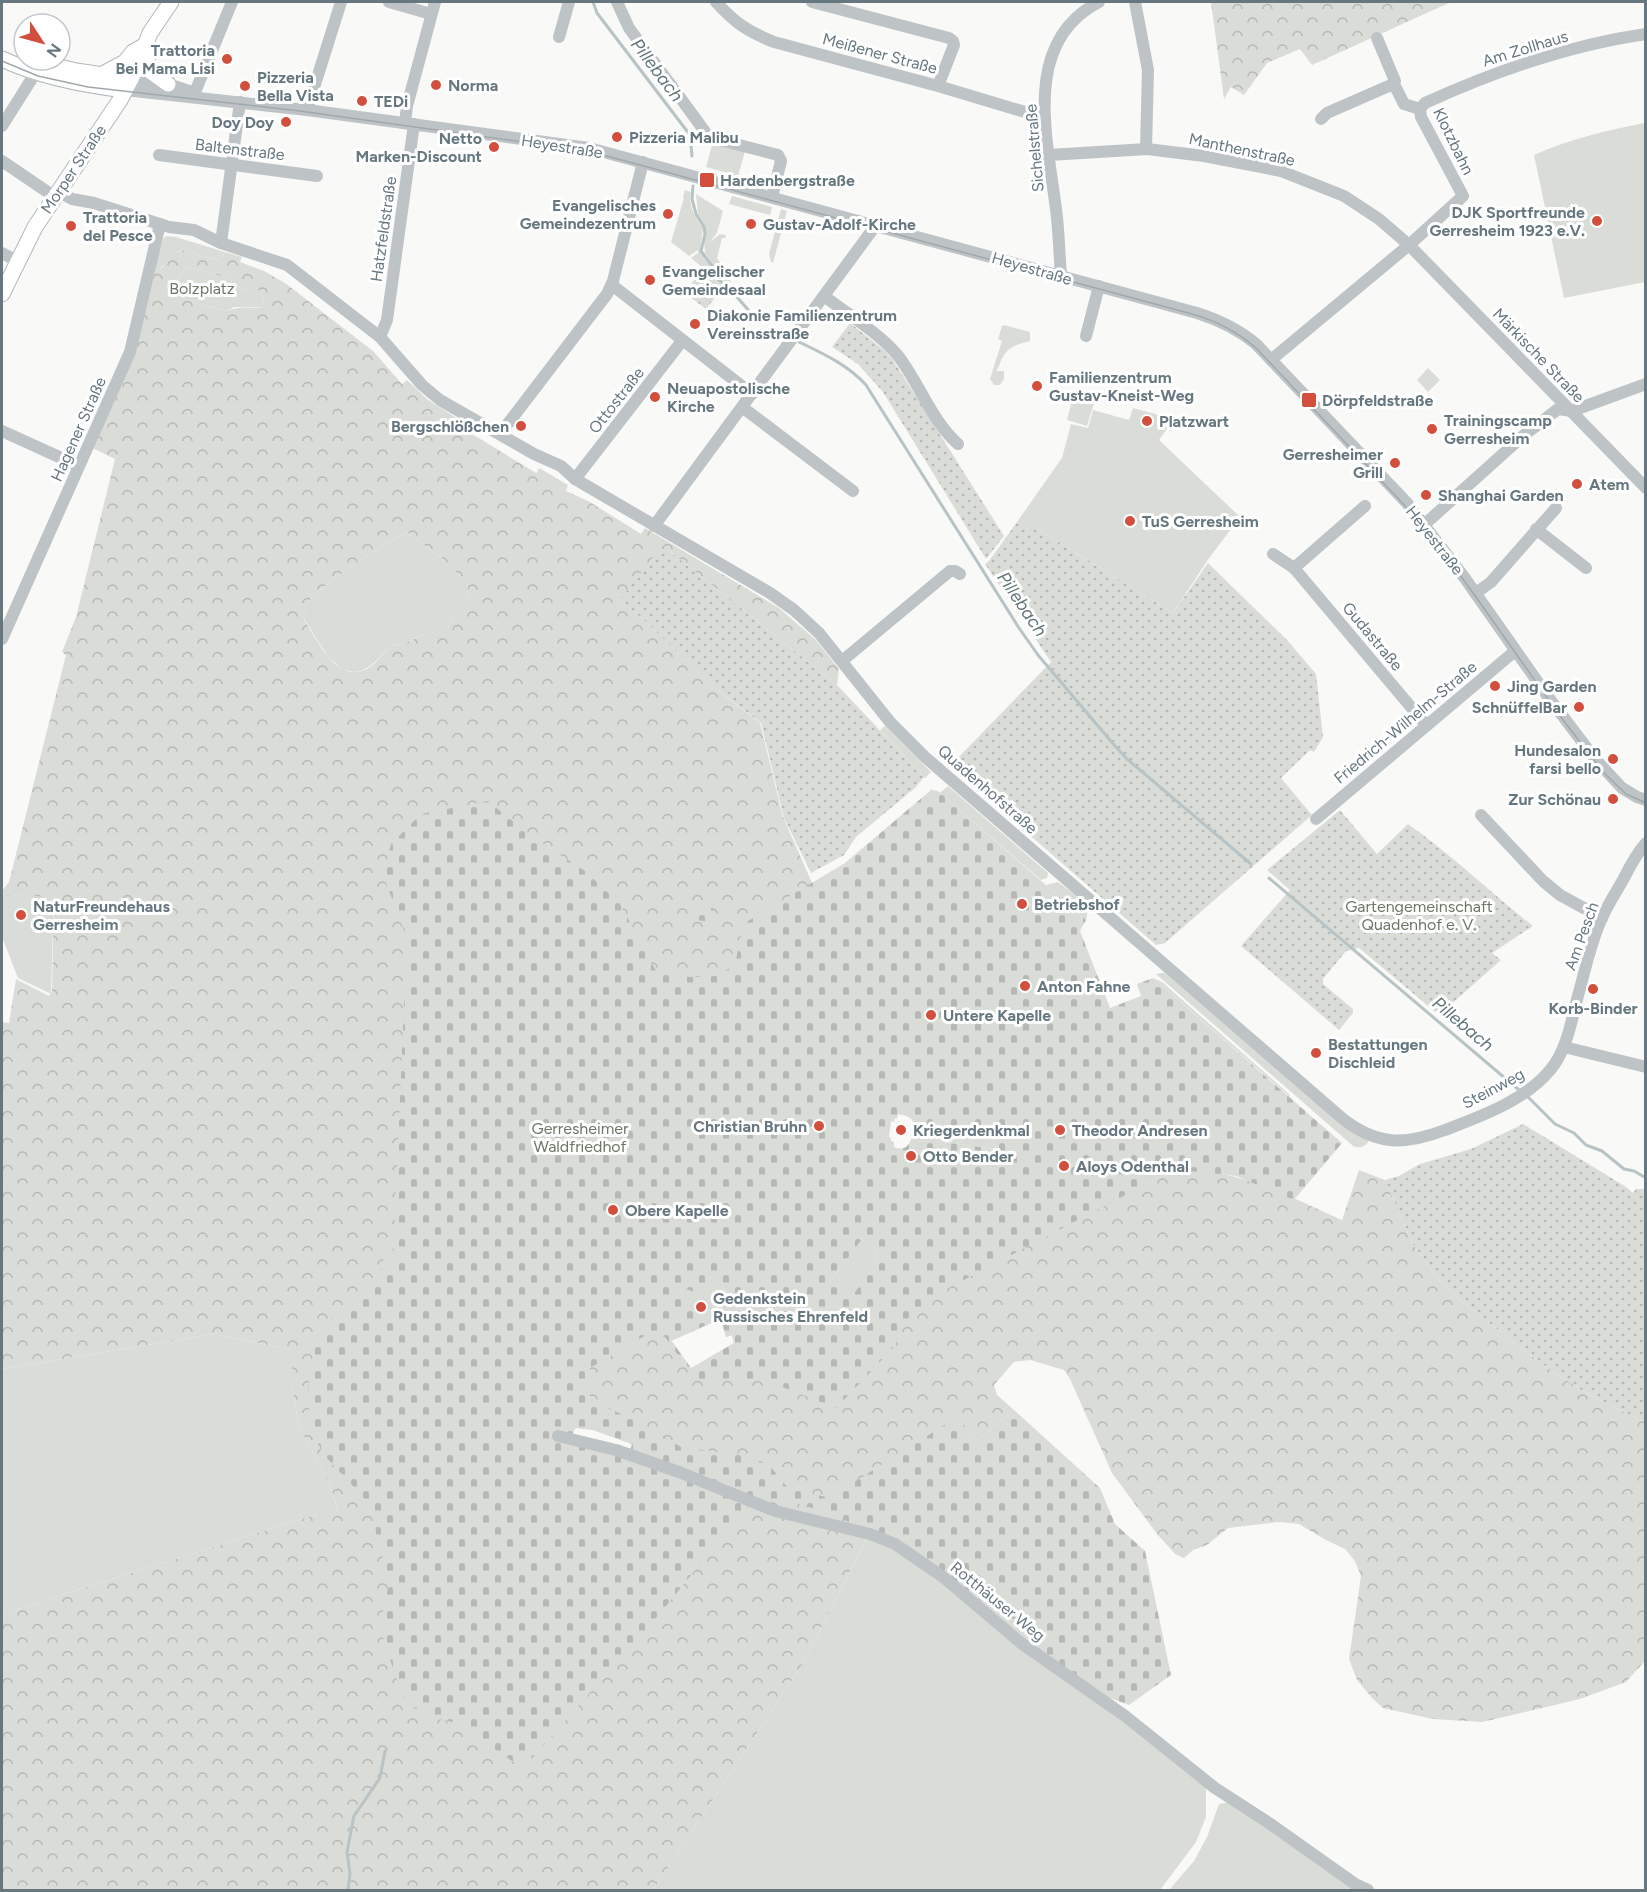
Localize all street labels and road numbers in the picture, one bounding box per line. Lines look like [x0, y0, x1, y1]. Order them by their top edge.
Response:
street label: Am Zollhaus [1480, 26, 1570, 70]
street label: Meißener Straße [820, 29, 940, 78]
street label: Sichelstraße [1021, 103, 1048, 193]
street label: Klotzbahn [1429, 105, 1478, 178]
street label: Morper Straße [37, 121, 110, 217]
street label: Manthenstraße [1187, 129, 1297, 170]
street label: Heyestraße [520, 131, 604, 162]
street label: Baltenstraße [194, 135, 286, 164]
street label: Hatzfeldstraße [367, 175, 400, 283]
street label: Heyestraße [990, 248, 1074, 289]
street label: Märkische Straße [1489, 304, 1589, 407]
street label: Ottostraße [585, 363, 648, 437]
street label: Hagener Straße [47, 374, 110, 484]
street label: Heyestraße [1402, 502, 1468, 579]
street label: Gudastraße [1339, 598, 1407, 675]
street label: Friedrich-Wilhelm-Straße [1330, 657, 1481, 788]
street label: Quadenhofstraße [934, 741, 1041, 838]
street label: Am Pesch [1560, 899, 1603, 973]
street label: Steinweg [1459, 1064, 1528, 1113]
street label: Rotthäuser Weg [947, 1558, 1049, 1645]

